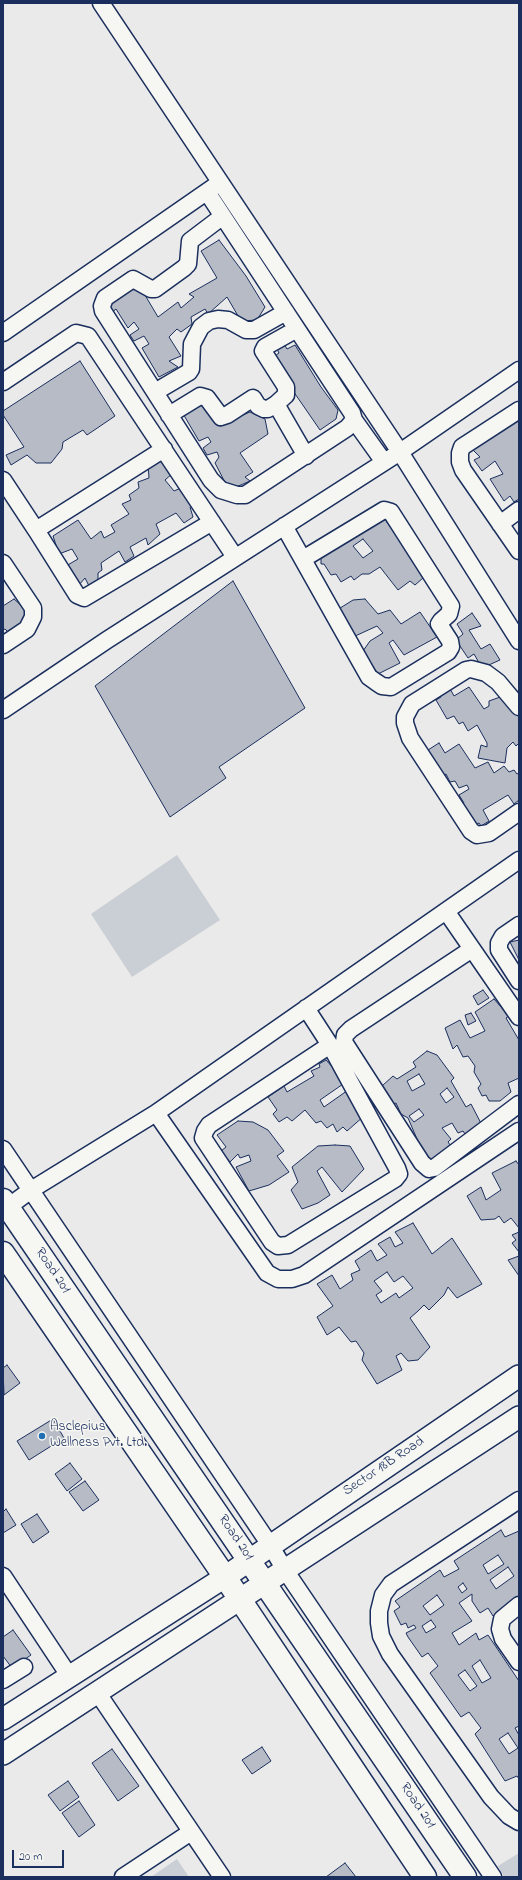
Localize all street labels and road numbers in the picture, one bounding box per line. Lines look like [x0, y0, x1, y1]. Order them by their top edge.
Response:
street label: Road 201 [31, 1245, 73, 1297]
street label: Sector 18B Road [340, 1434, 428, 1500]
street label: Road 201 [214, 1512, 256, 1564]
street label: Road 201 [396, 1780, 438, 1832]

